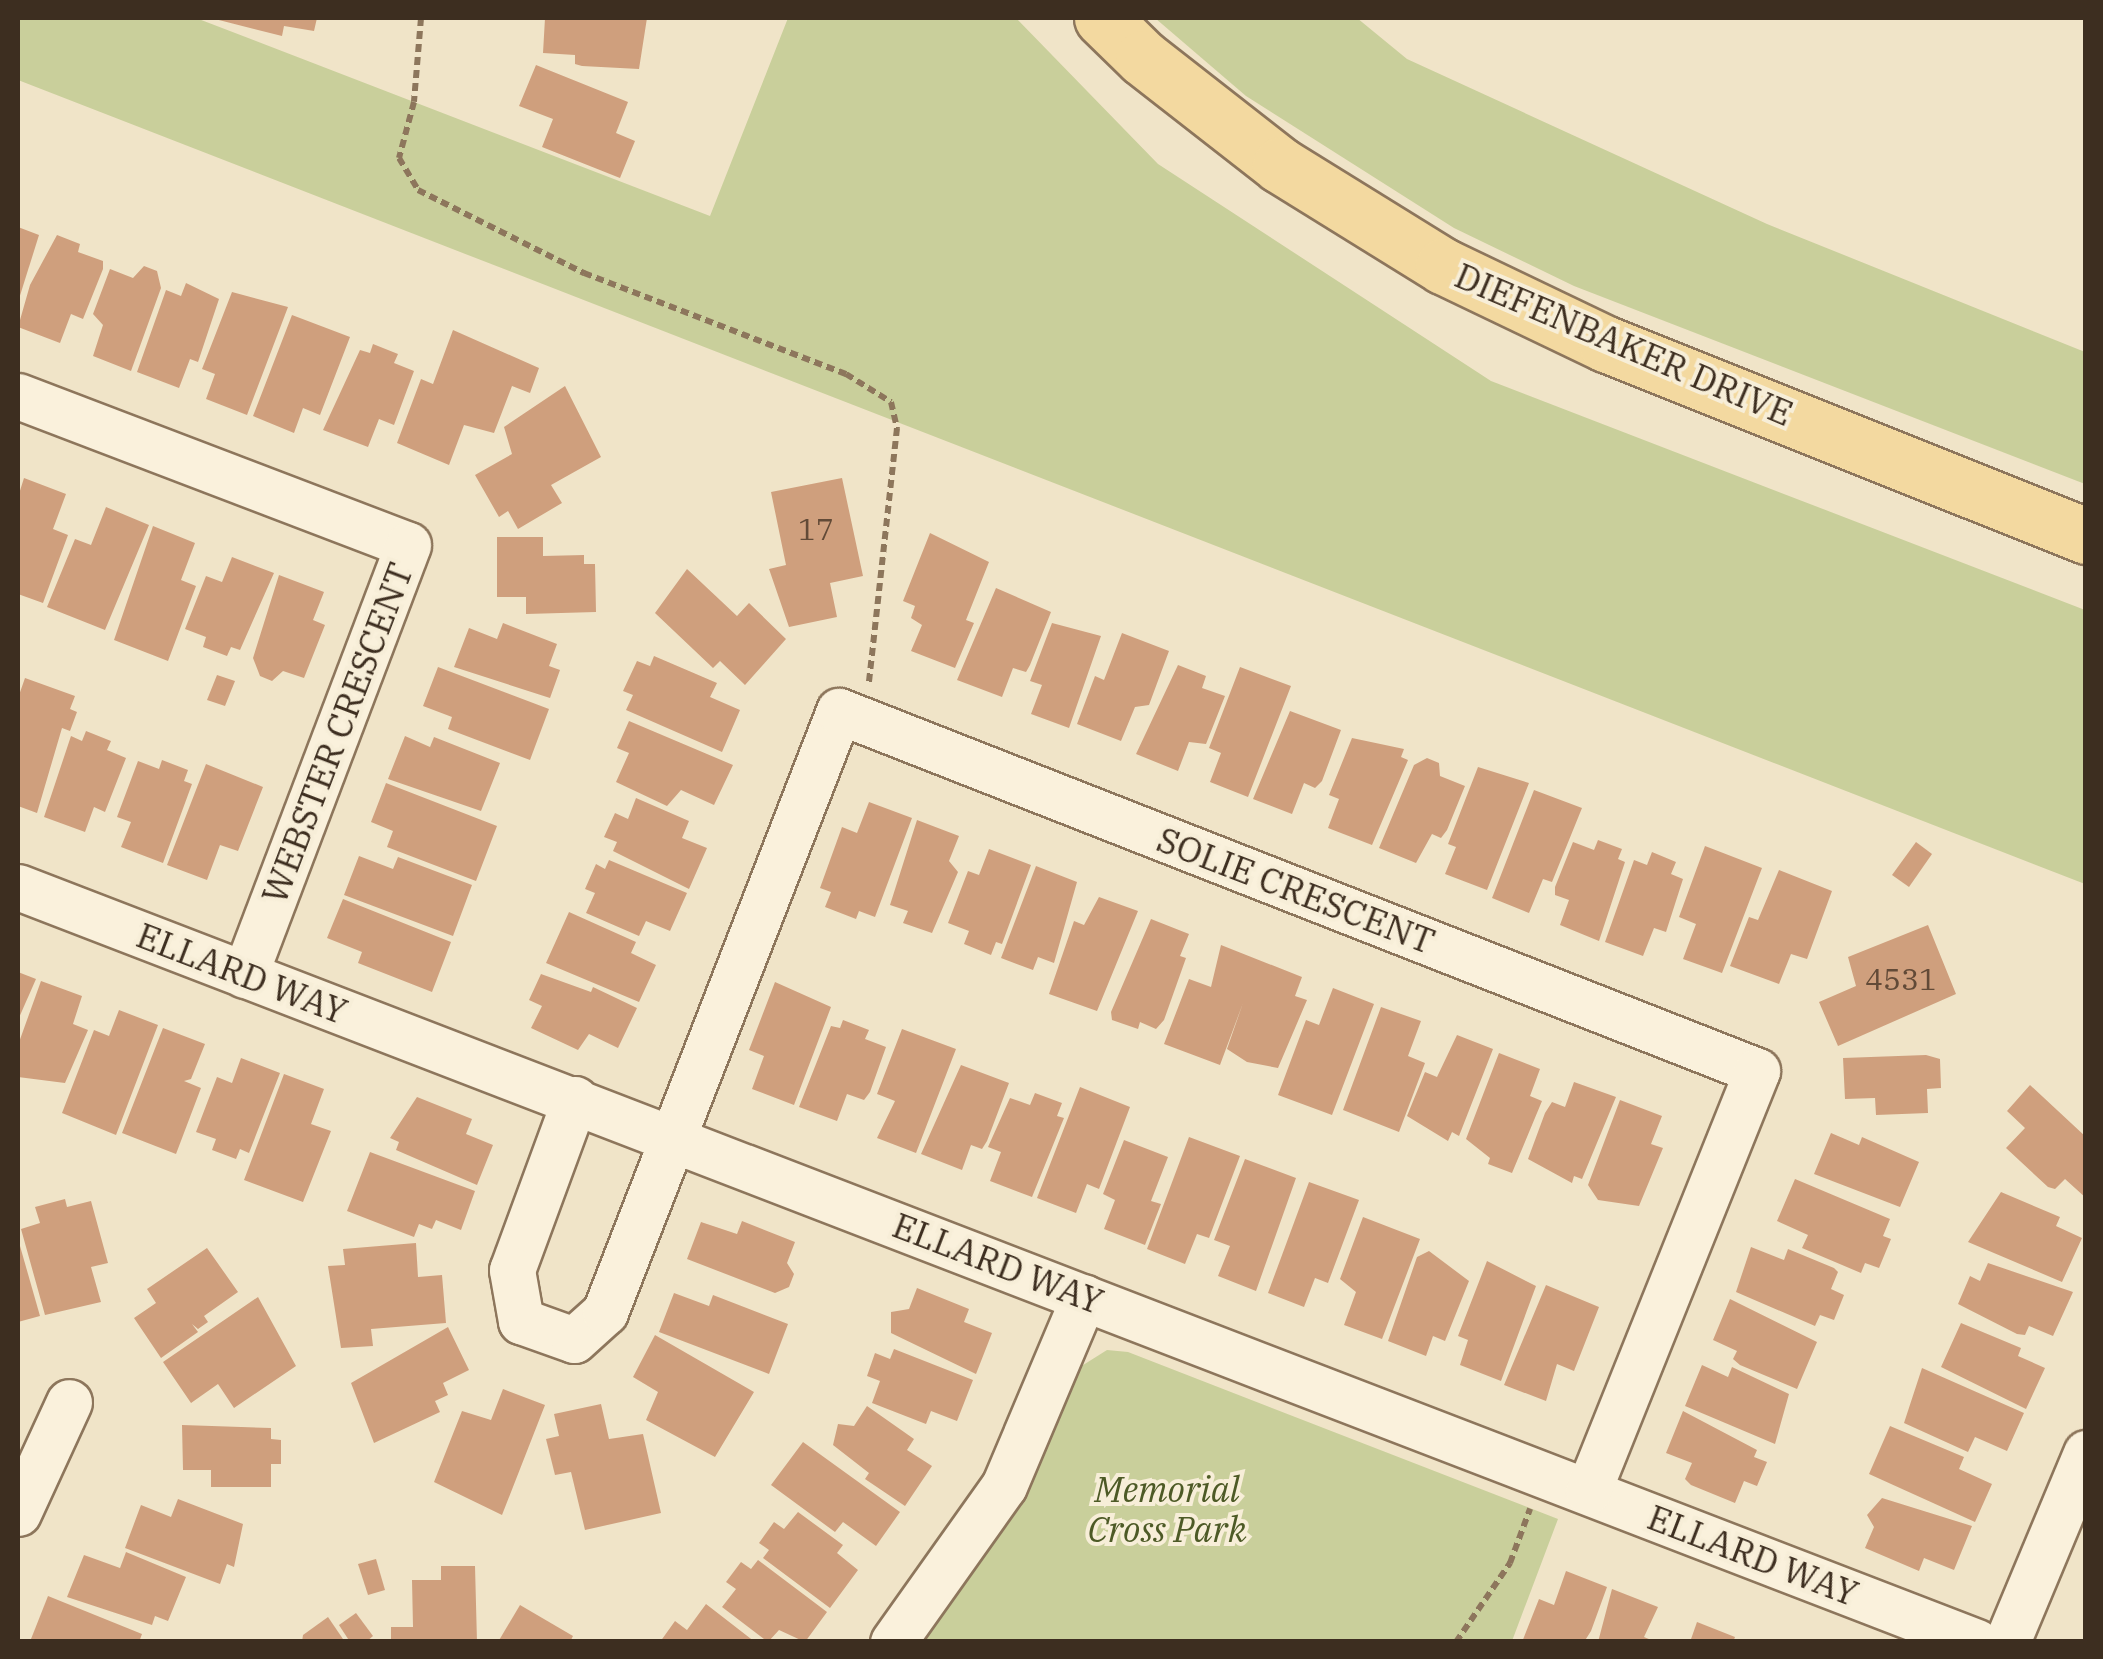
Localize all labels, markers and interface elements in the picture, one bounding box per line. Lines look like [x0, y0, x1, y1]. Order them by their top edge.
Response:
street label: DIEFENBAKER DRIVE [1449, 254, 1799, 434]
house number: 17 [798, 511, 834, 547]
street label: WEBSTER CRESCENT [253, 557, 421, 909]
street label: SOLIE CRESCENT [1151, 818, 1441, 962]
street label: ELLARD WAY [131, 914, 353, 1032]
house number: 4531 [1865, 961, 1937, 997]
street label: ELLARD WAY [887, 1204, 1109, 1322]
park label: Memorial Cross Park [1088, 1468, 1246, 1550]
street label: ELLARD WAY [1642, 1496, 1864, 1614]

